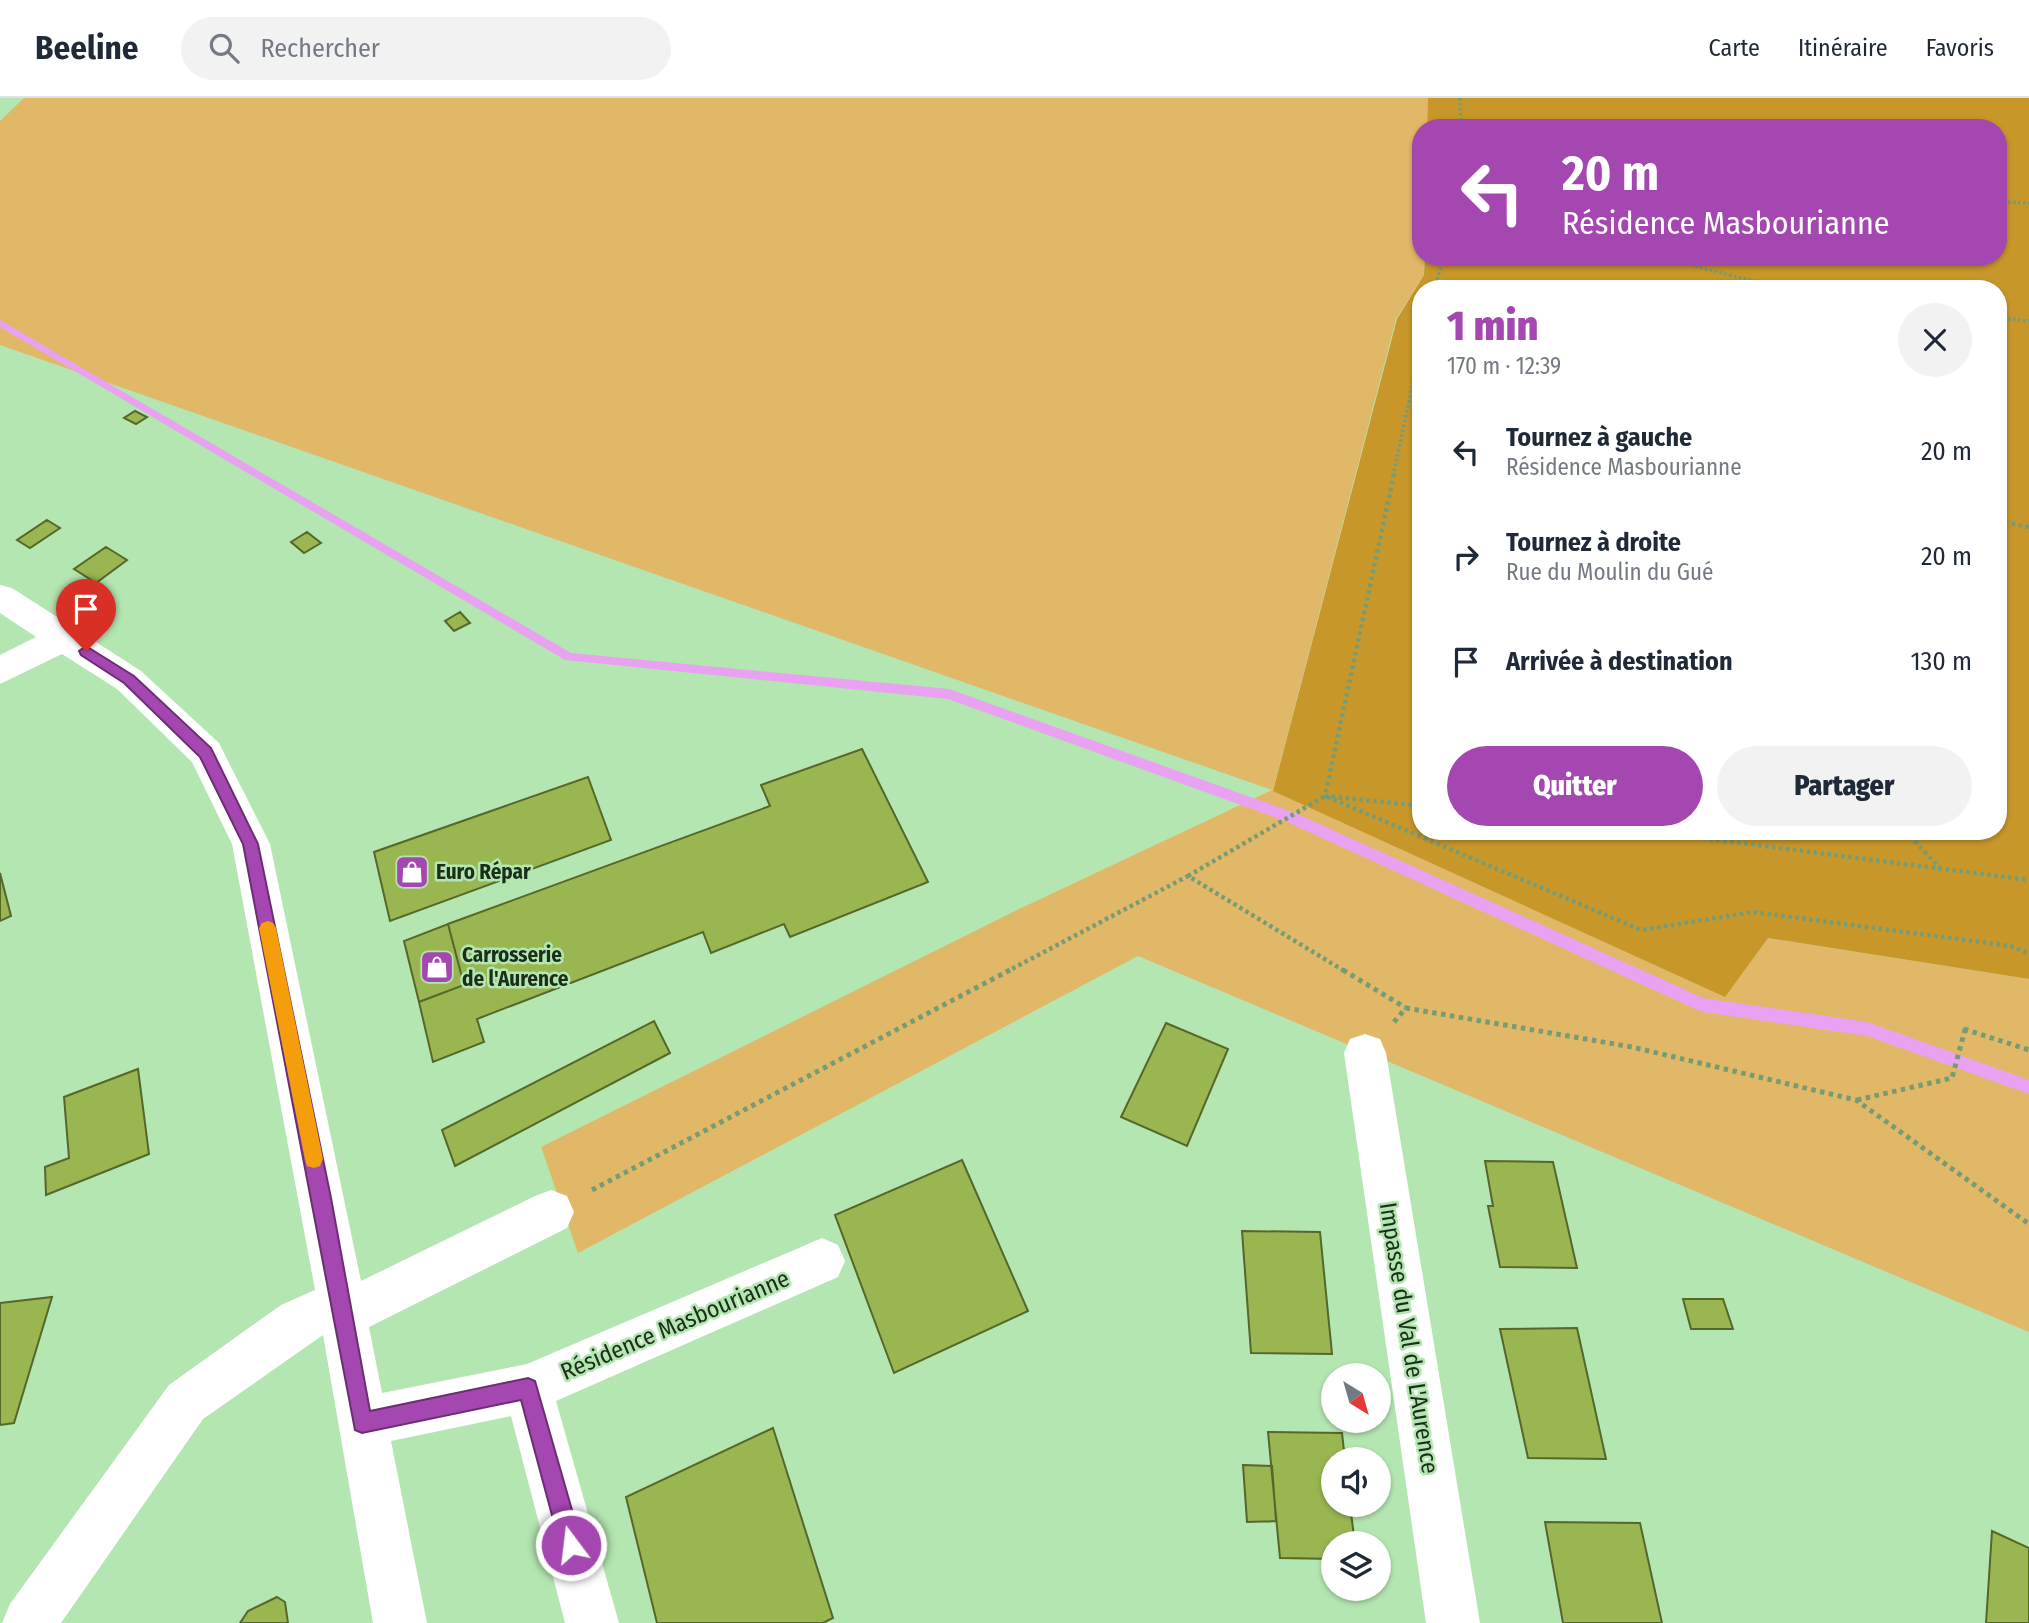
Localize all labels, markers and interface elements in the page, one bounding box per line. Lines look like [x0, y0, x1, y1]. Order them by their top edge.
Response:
search box [181, 17, 671, 80]
text: Beeline [35, 28, 139, 68]
icon: search [205, 29, 243, 67]
text: Rechercher [261, 33, 380, 64]
text: Carte [1709, 34, 1760, 62]
text: Itinéraire [1798, 34, 1888, 62]
text: Favoris [1926, 34, 1994, 62]
text: 20 m [1562, 144, 1659, 203]
icon: left [1447, 147, 1538, 238]
text: Résidence Masbourianne [1562, 204, 1890, 242]
text: 1 min [1447, 301, 1538, 351]
button: close [1898, 303, 1972, 377]
text: 170 m · 12:39 [1447, 352, 1561, 380]
text: Tournez à gauche [1506, 422, 1692, 453]
icon: left [1447, 433, 1485, 471]
text: 20 m [1921, 436, 1972, 467]
text: Résidence Masbourianne [1506, 453, 1742, 481]
text: Tournez à droite [1506, 527, 1681, 558]
icon: right [1447, 538, 1485, 576]
text: 20 m [1921, 541, 1972, 572]
text: Rue du Moulin du Gué [1506, 558, 1713, 586]
pin [56, 579, 116, 651]
icon: arrive [67, 590, 105, 628]
icon: arrive [1447, 643, 1485, 681]
text: Arrivée à destination [1506, 646, 1733, 677]
text: 130 m [1910, 646, 1972, 677]
button: Quitter [1447, 746, 1703, 826]
button: Partager [1717, 746, 1972, 826]
shop icon: Euro Répar [393, 853, 431, 891]
place label: Euro Répar [436, 859, 531, 885]
place label: Carrosserie de l'Aurence [462, 942, 569, 992]
shop icon: Carrosserie de l'Aurence [418, 948, 456, 986]
street label: Impasse du Val de L'Aurence [1374, 1200, 1444, 1476]
street label: Résidence Masbourianne [556, 1264, 794, 1386]
north arrow [1321, 1363, 1391, 1433]
map controls [1321, 1363, 1391, 1601]
button: sound [1321, 1447, 1391, 1517]
position arrow [534, 1508, 608, 1582]
button: layers [1321, 1531, 1391, 1601]

